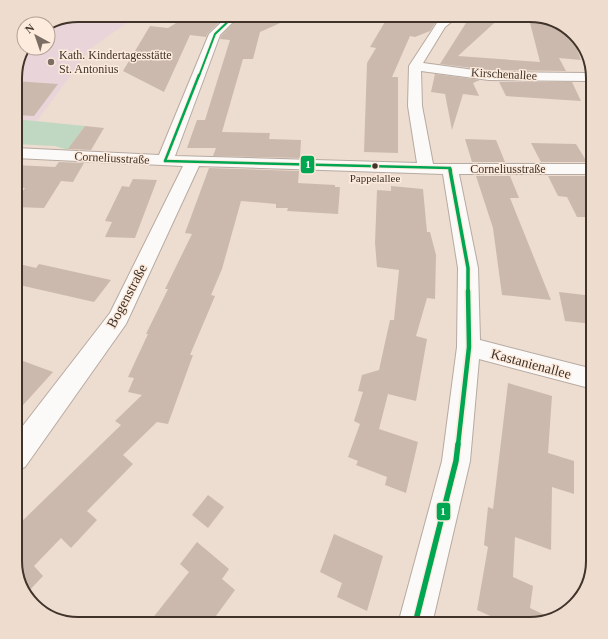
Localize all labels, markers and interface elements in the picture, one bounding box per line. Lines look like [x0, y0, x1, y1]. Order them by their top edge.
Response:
north arrow [16, 16, 56, 56]
text: N [23, 21, 37, 35]
place label: Kath. Kindertagesstätte St. Antonius [59, 48, 172, 76]
marker: Kath. Kindertagesstätte St. Antonius [46, 57, 56, 67]
street label: Kirschenallee [471, 65, 537, 83]
street label: Corneliusstraße [74, 149, 150, 167]
line badge: 1 [300, 155, 315, 174]
text: 1 [305, 158, 311, 170]
marker: Pappelallee [370, 161, 380, 171]
street label: Corneliusstraße [470, 162, 546, 176]
place label: Pappelallee [350, 172, 400, 184]
street label: Bogenstraße [104, 262, 150, 330]
street label: Kastanienallee [489, 346, 573, 382]
line badge: 1 [436, 502, 451, 521]
text: 1 [440, 505, 446, 517]

